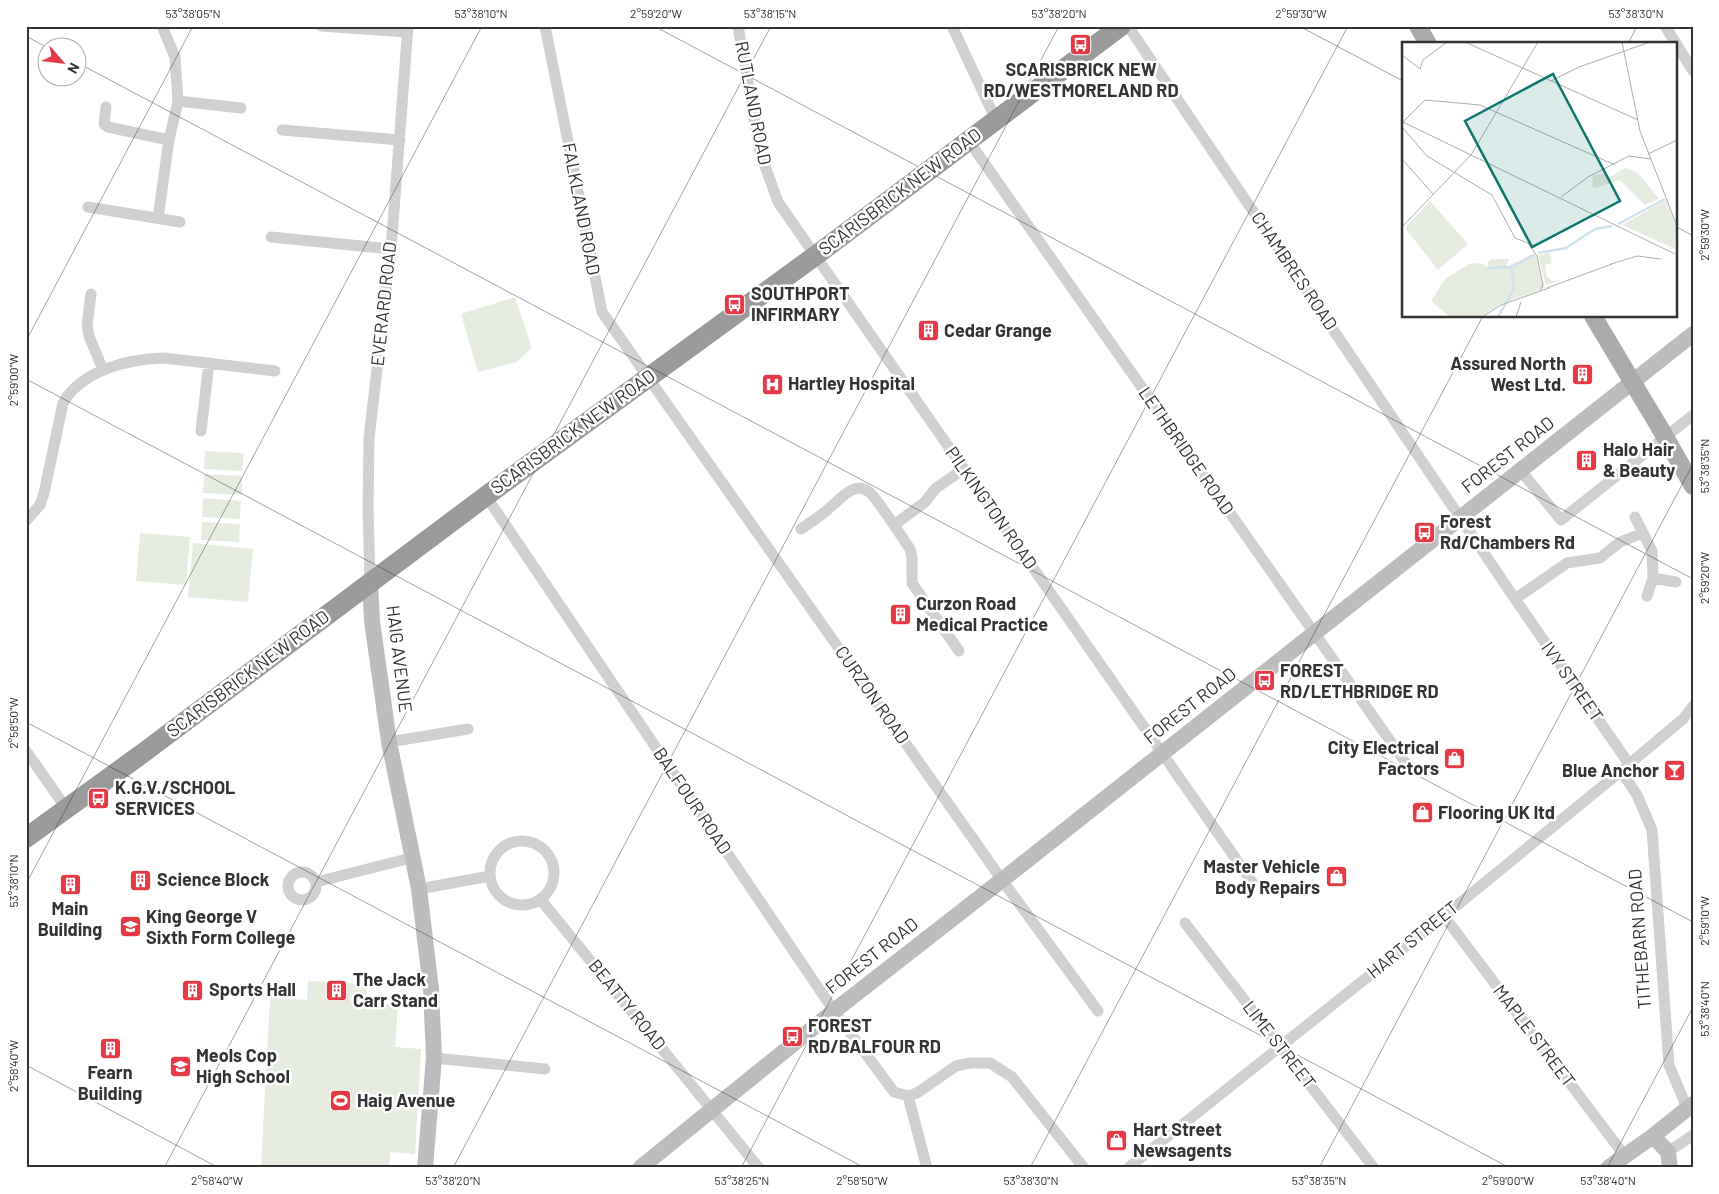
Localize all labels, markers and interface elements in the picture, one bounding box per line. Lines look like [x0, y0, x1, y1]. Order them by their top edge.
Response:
text: 53°38'05"N [165, 6, 221, 20]
text: 53°38'10"N [454, 6, 508, 20]
text: 2°59'20"W [630, 6, 682, 20]
text: 53°38'15"N [744, 6, 796, 20]
text: 53°38'20"N [1031, 6, 1087, 20]
text: 2°59'30"W [1275, 6, 1327, 20]
text: 53°38'30"N [1608, 6, 1664, 20]
bus stop icon: SCARISBRICK NEW RD/WESTMORELAND RD [1069, 33, 1093, 57]
north arrow [38, 38, 88, 88]
street label: RUTLAND ROAD [731, 39, 777, 167]
inset map [1402, 42, 1676, 318]
place label: SCARISBRICK NEW RD/WESTMORELAND RD [983, 58, 1179, 101]
text: N [64, 60, 84, 76]
street label: SCARISBRICK NEW ROAD [814, 123, 985, 259]
street label: FALKLAND ROAD [558, 141, 606, 277]
street label: CHAMBRES ROAD [1247, 207, 1343, 334]
text: 2°59'30"W [1697, 209, 1711, 261]
street label: EVERARD ROAD [366, 241, 400, 367]
place label: SOUTHPORT INFIRMARY [751, 282, 850, 325]
bus stop icon: SOUTHPORT INFIRMARY [723, 292, 747, 316]
building icon: Cedar Grange [916, 319, 940, 343]
place label: Cedar Grange [944, 319, 1052, 341]
place label: Assured North West Ltd. [1450, 352, 1566, 395]
text: 2°59'00"W [6, 353, 20, 406]
building icon: Assured North West Ltd. [1570, 362, 1594, 386]
street label: SCARISBRICK NEW ROAD [486, 364, 659, 498]
hospital icon: Hartley Hospital [760, 372, 784, 396]
place label: Hartley Hospital [788, 372, 915, 394]
street label: LETHBRIDGE ROAD [1135, 382, 1239, 519]
street label: FOREST ROAD [1457, 411, 1558, 497]
place label: Halo Hair & Beauty [1603, 438, 1675, 481]
text: 53°38'35"N [1697, 439, 1711, 493]
street label: PILKINGTON ROAD [941, 442, 1042, 573]
building icon: Halo Hair & Beauty [1575, 448, 1599, 472]
place label: Forest Rd/Chambers Rd [1440, 510, 1575, 553]
bus stop icon: Forest Rd/Chambers Rd [1412, 520, 1436, 544]
text: 2°59'20"W [1697, 552, 1711, 604]
place label: Curzon Road Medical Practice [916, 592, 1048, 635]
building icon: Curzon Road Medical Practice [888, 602, 912, 626]
street label: HAIG AVENUE [382, 604, 418, 714]
street label: SCARISBRICK NEW ROAD [162, 605, 333, 741]
street label: IVY STREET [1537, 637, 1608, 726]
street label: CURZON ROAD [831, 641, 915, 748]
place label: FOREST RD/LETHBRIDGE RD [1280, 659, 1439, 702]
street label: FOREST ROAD [1139, 662, 1240, 748]
bus stop icon: FOREST RD/LETHBRIDGE RD [1252, 669, 1276, 693]
text: 2°58'50"W [6, 697, 20, 749]
place label: City Electrical Factors [1328, 736, 1439, 779]
street label: BALFOUR ROAD [649, 743, 737, 858]
shop icon: City Electrical Factors [1443, 746, 1467, 770]
place label: Blue Anchor [1562, 759, 1659, 781]
bar icon: Blue Anchor [1663, 759, 1687, 783]
place label: K.G.V./SCHOOL SERVICES [115, 776, 235, 819]
bus stop icon: K.G.V./SCHOOL SERVICES [87, 786, 111, 810]
shop icon: Flooring UK ltd [1410, 801, 1434, 825]
place label: Flooring UK ltd [1438, 801, 1555, 823]
text: 53°38'10"N [6, 854, 20, 908]
place label: Master Vehicle Body Repairs [1203, 855, 1320, 898]
shop icon: Master Vehicle Body Repairs [1324, 865, 1348, 889]
building icon: Science Block [129, 868, 153, 892]
place label: Science Block [157, 868, 270, 890]
street label: TITHEBARN ROAD [1623, 868, 1655, 1010]
building icon: Main Building [58, 872, 82, 896]
street label: HART STREET [1362, 896, 1462, 983]
text: 2°59'10"W [1697, 896, 1711, 946]
place label: Main Building [38, 897, 102, 940]
place label: King George V Sixth Form College [146, 905, 295, 948]
street label: FOREST ROAD [821, 912, 922, 998]
school or university icon: King George V Sixth Form College [118, 915, 142, 939]
street label: BEATTY ROAD [584, 955, 671, 1054]
place label: The Jack Carr Stand [353, 968, 438, 1011]
building icon: Sports Hall [181, 978, 205, 1002]
place label: Sports Hall [209, 978, 296, 1000]
building icon: The Jack Carr Stand [325, 978, 349, 1002]
street label: MAPLE STREET [1489, 980, 1580, 1091]
text: 53°38'40"N [1697, 981, 1711, 1037]
street label: LIME STREET [1239, 996, 1321, 1093]
place label: FOREST RD/BALFOUR RD [808, 1014, 941, 1057]
bus stop icon: FOREST RD/BALFOUR RD [780, 1024, 804, 1048]
building icon: Fearn Building [98, 1036, 122, 1060]
text: 2°58'40"W [6, 1040, 20, 1092]
place label: Meols Cop High School [196, 1044, 290, 1087]
school or university icon: Meols Cop High School [168, 1054, 192, 1078]
place label: Fearn Building [78, 1061, 142, 1104]
sports icon: Haig Avenue [329, 1089, 353, 1113]
place label: Haig Avenue [357, 1089, 455, 1111]
place label: Hart Street Newsagents [1133, 1118, 1232, 1161]
shop icon: Hart Street Newsagents [1105, 1128, 1129, 1152]
text: 2°58'40"W [191, 1173, 243, 1187]
text: 53°38'20"N [425, 1173, 481, 1187]
text: 53°38'25"N [715, 1173, 769, 1187]
text: 2°58'50"W [836, 1173, 888, 1187]
text: 53°38'30"N [1003, 1173, 1059, 1187]
text: 53°38'35"N [1292, 1173, 1346, 1187]
text: 2°59'00"W [1482, 1173, 1535, 1187]
text: 53°38'40"N [1580, 1173, 1636, 1187]

